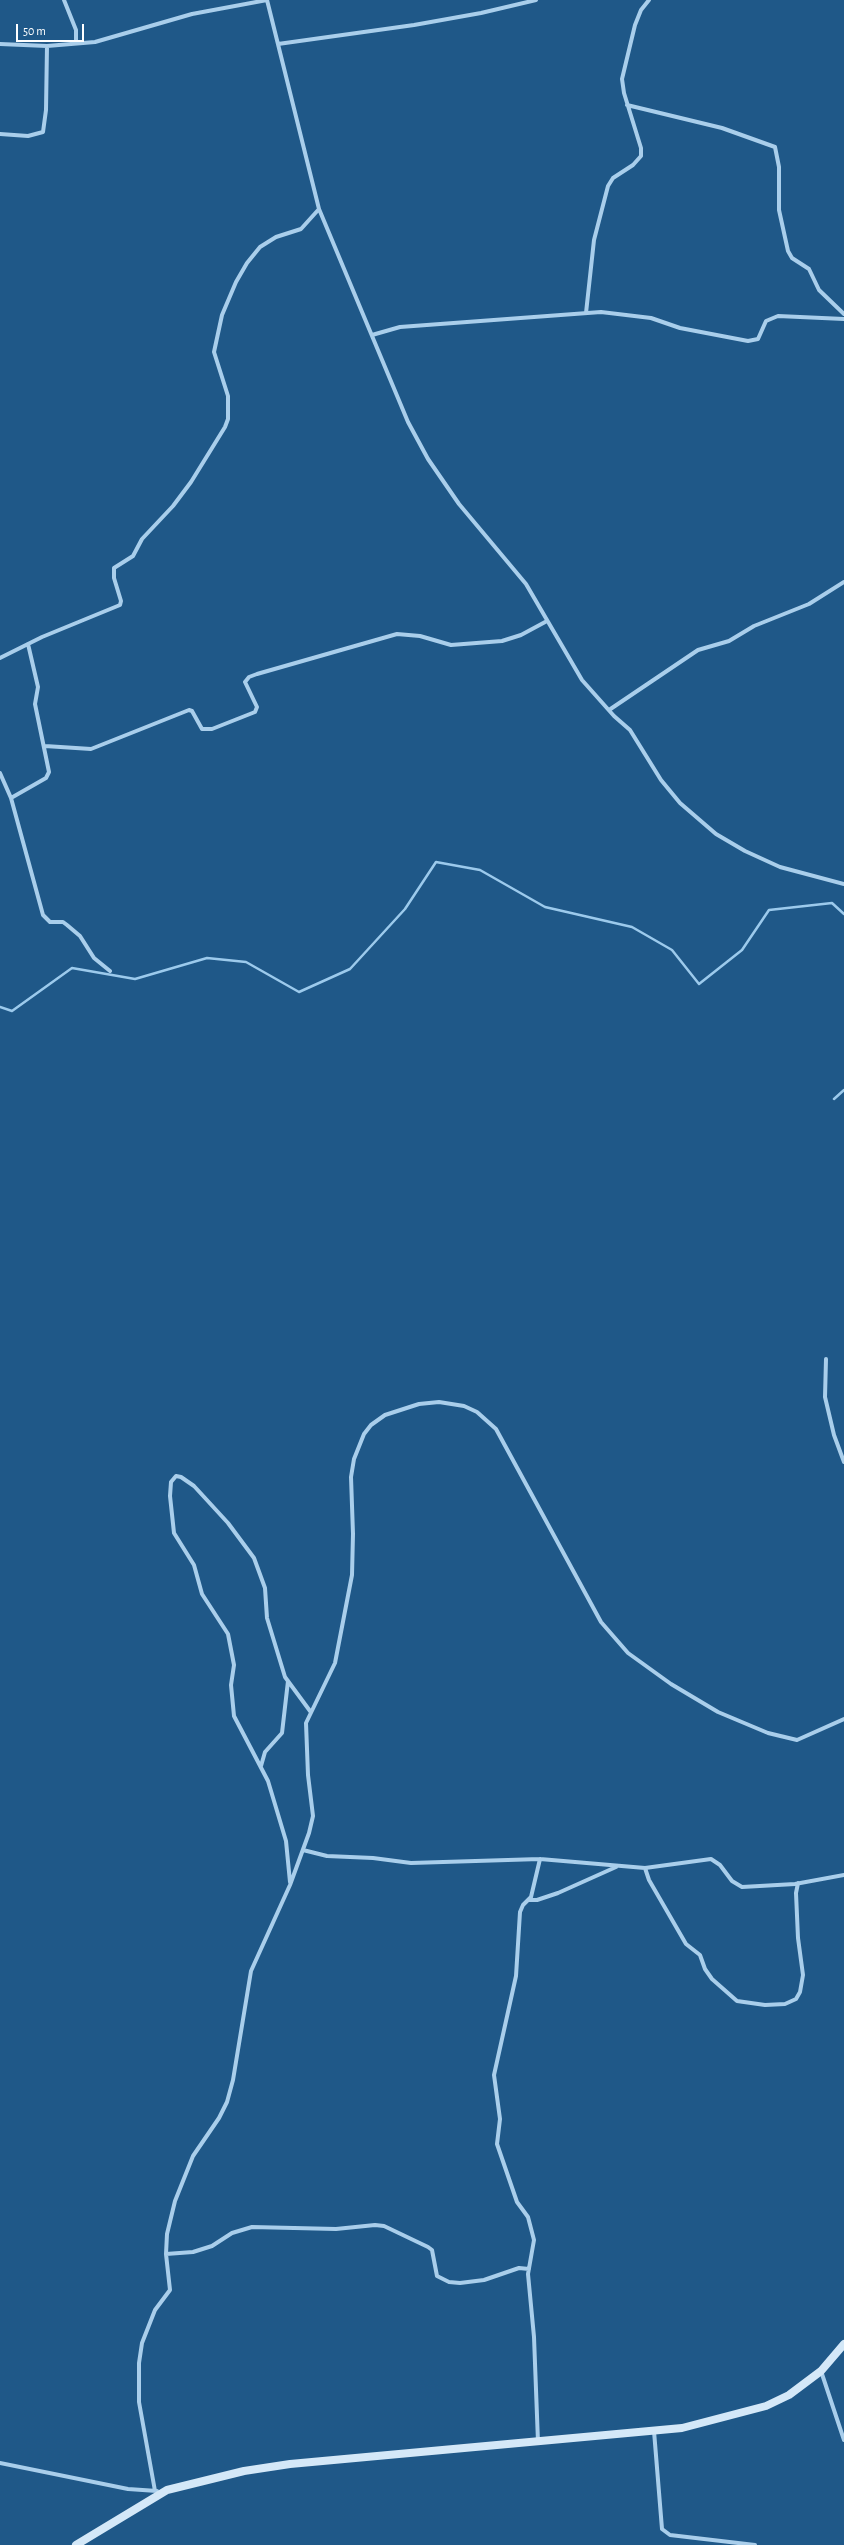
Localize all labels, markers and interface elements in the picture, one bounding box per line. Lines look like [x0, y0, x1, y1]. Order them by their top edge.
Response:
scale bar [18, 16, 86, 42]
text: 50 m [23, 25, 46, 37]

